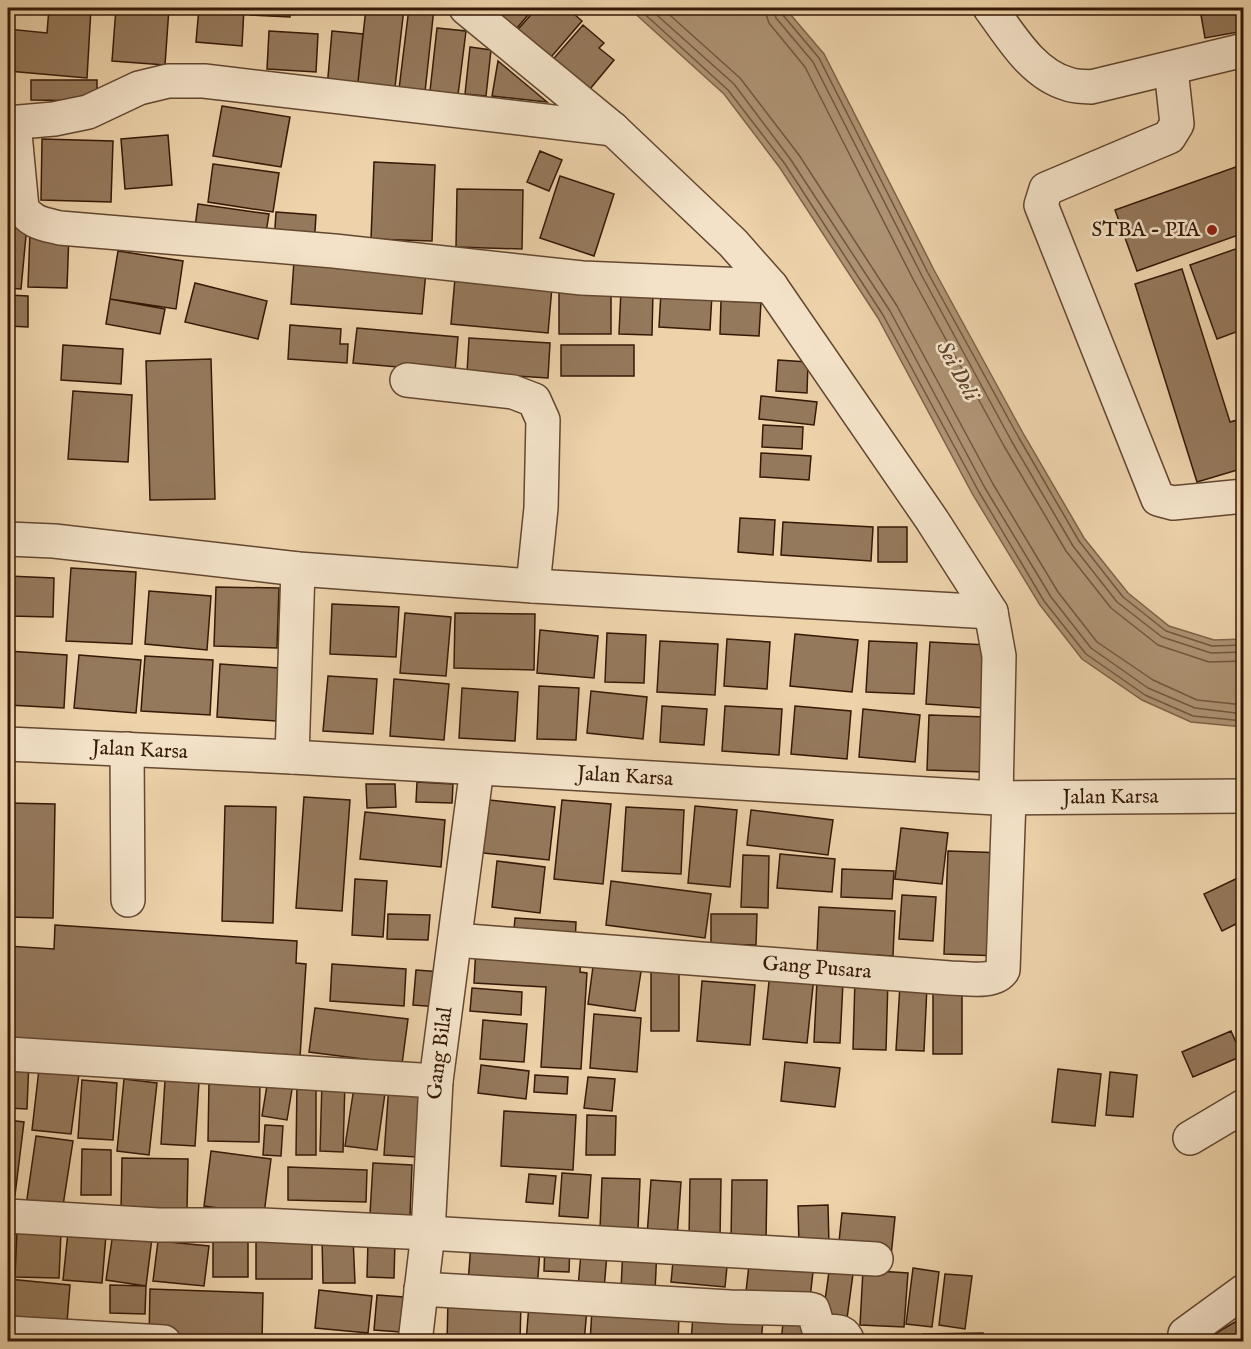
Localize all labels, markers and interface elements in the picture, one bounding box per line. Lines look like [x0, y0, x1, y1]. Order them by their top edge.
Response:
place label: STBA - PIA [1092, 217, 1201, 244]
marker: STBA - PIA [1205, 223, 1219, 237]
water label: Sei Deli [929, 336, 986, 407]
street label: Jalan Karsa [89, 734, 189, 766]
street label: Jalan Karsa [574, 760, 675, 793]
street label: Jalan Karsa [1060, 783, 1160, 811]
street label: Gang Pusara [761, 950, 873, 985]
street label: Gang Bilal [422, 1005, 459, 1100]

